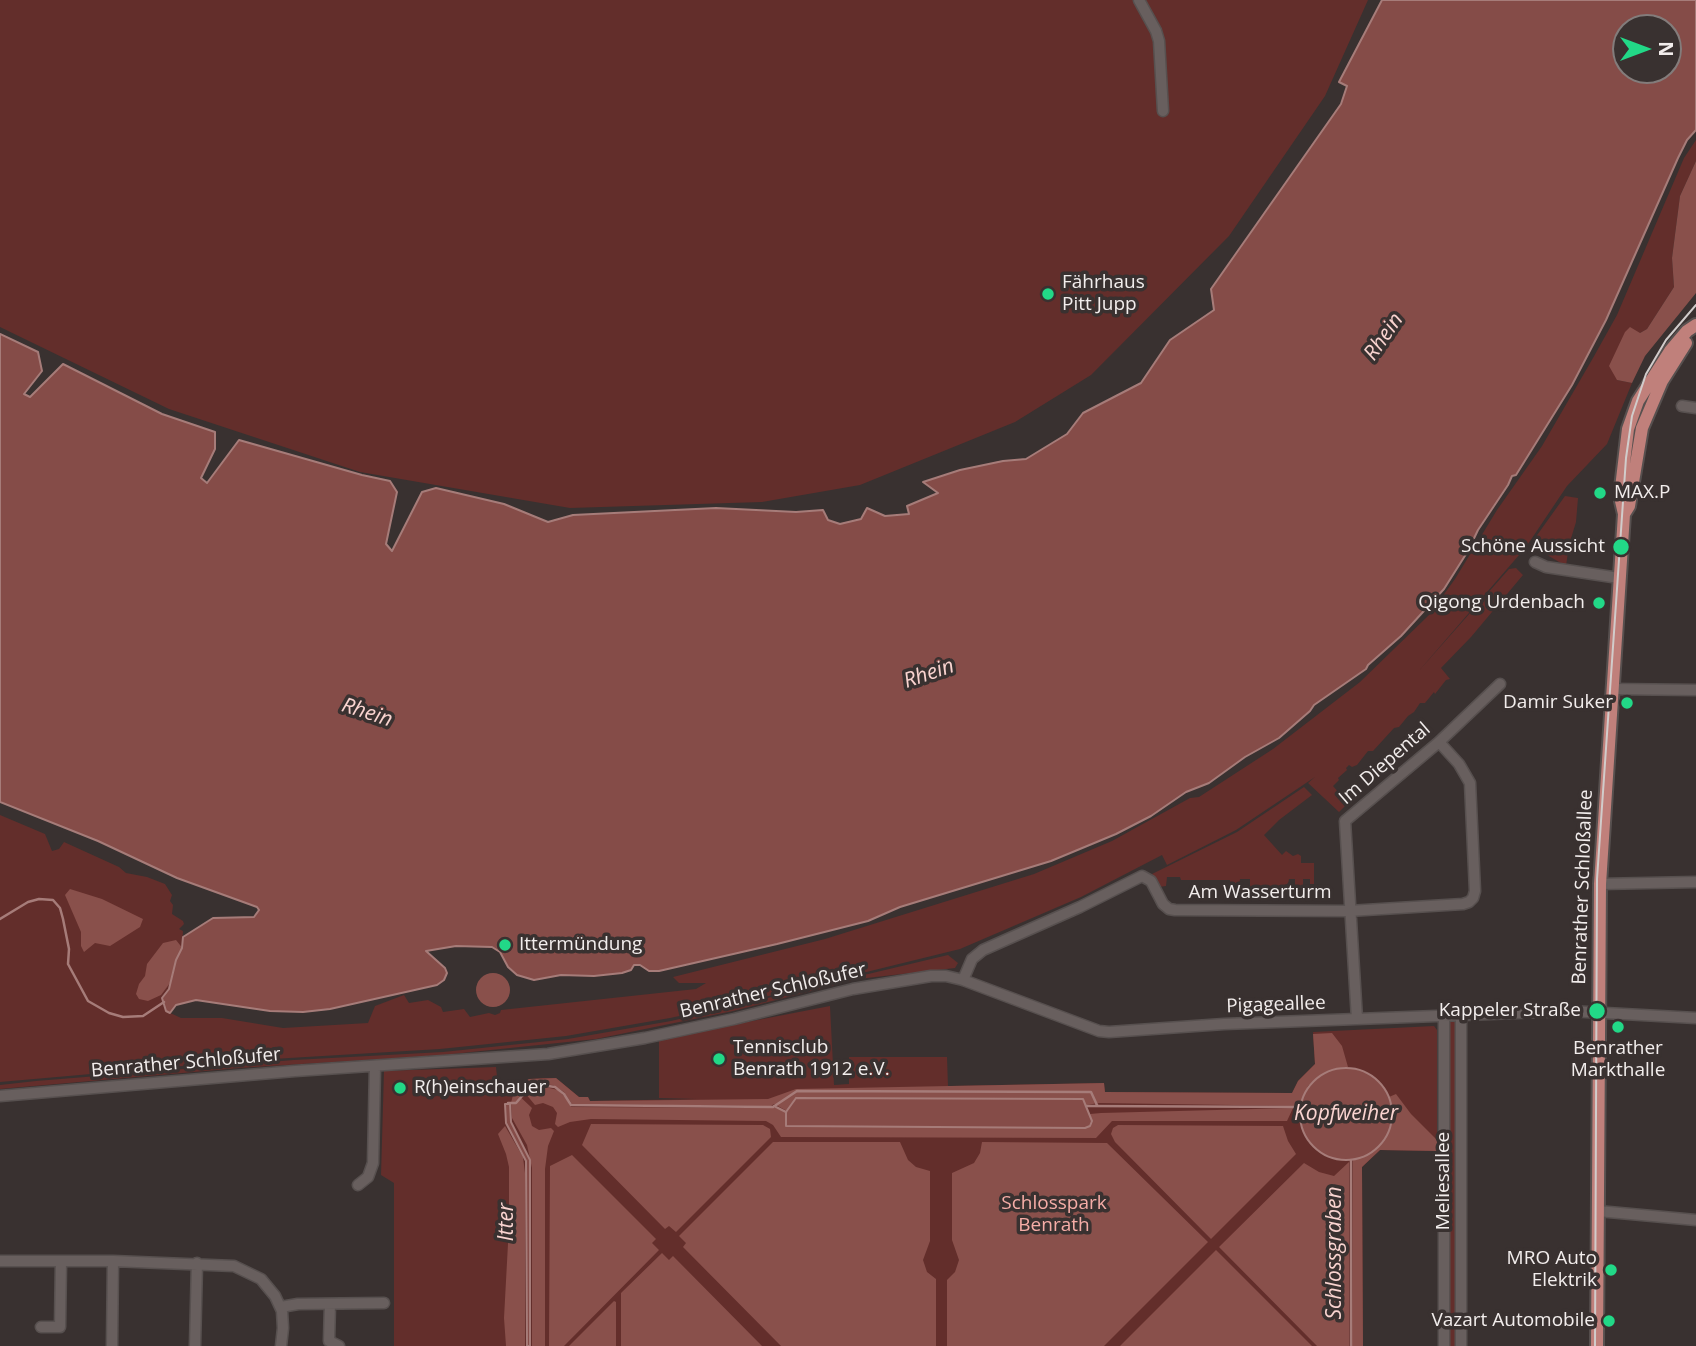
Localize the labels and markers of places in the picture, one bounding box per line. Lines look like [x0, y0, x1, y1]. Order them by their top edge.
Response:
place label: Fährhaus Pitt Jupp [1062, 272, 1145, 316]
marker: Fährhaus Pitt Jupp [1040, 286, 1056, 302]
place label: MAX.P [1614, 482, 1670, 504]
marker: MAX.P [1592, 485, 1608, 501]
place label: Schöne Aussicht [1461, 536, 1605, 558]
marker: Schöne Aussicht [1611, 537, 1631, 557]
place label: Qigong Urdenbach [1418, 592, 1585, 614]
marker: Qigong Urdenbach [1591, 595, 1607, 611]
place label: Damir Suker [1503, 692, 1613, 714]
marker: Damir Suker [1619, 695, 1635, 711]
place label: Ittermündung [519, 934, 642, 956]
marker: Ittermündung [497, 937, 513, 953]
place label: Kappeler Straße [1439, 1000, 1581, 1022]
marker: Kappeler Straße [1587, 1001, 1607, 1021]
marker: Benrather Markthalle [1610, 1019, 1626, 1035]
place label: Tennisclub Benrath 1912 e.V. [733, 1037, 890, 1081]
place label: Benrather Markthalle [1571, 1038, 1665, 1082]
marker: Tennisclub Benrath 1912 e.V. [711, 1051, 727, 1067]
place label: R(h)einschauer [414, 1077, 546, 1099]
marker: R(h)einschauer [392, 1080, 408, 1096]
place label: MRO Auto Elektrik [1507, 1248, 1597, 1292]
marker: MRO Auto Elektrik [1603, 1262, 1619, 1278]
place label: Vazart Automobile [1431, 1310, 1595, 1332]
marker: Vazart Automobile [1601, 1313, 1617, 1329]

